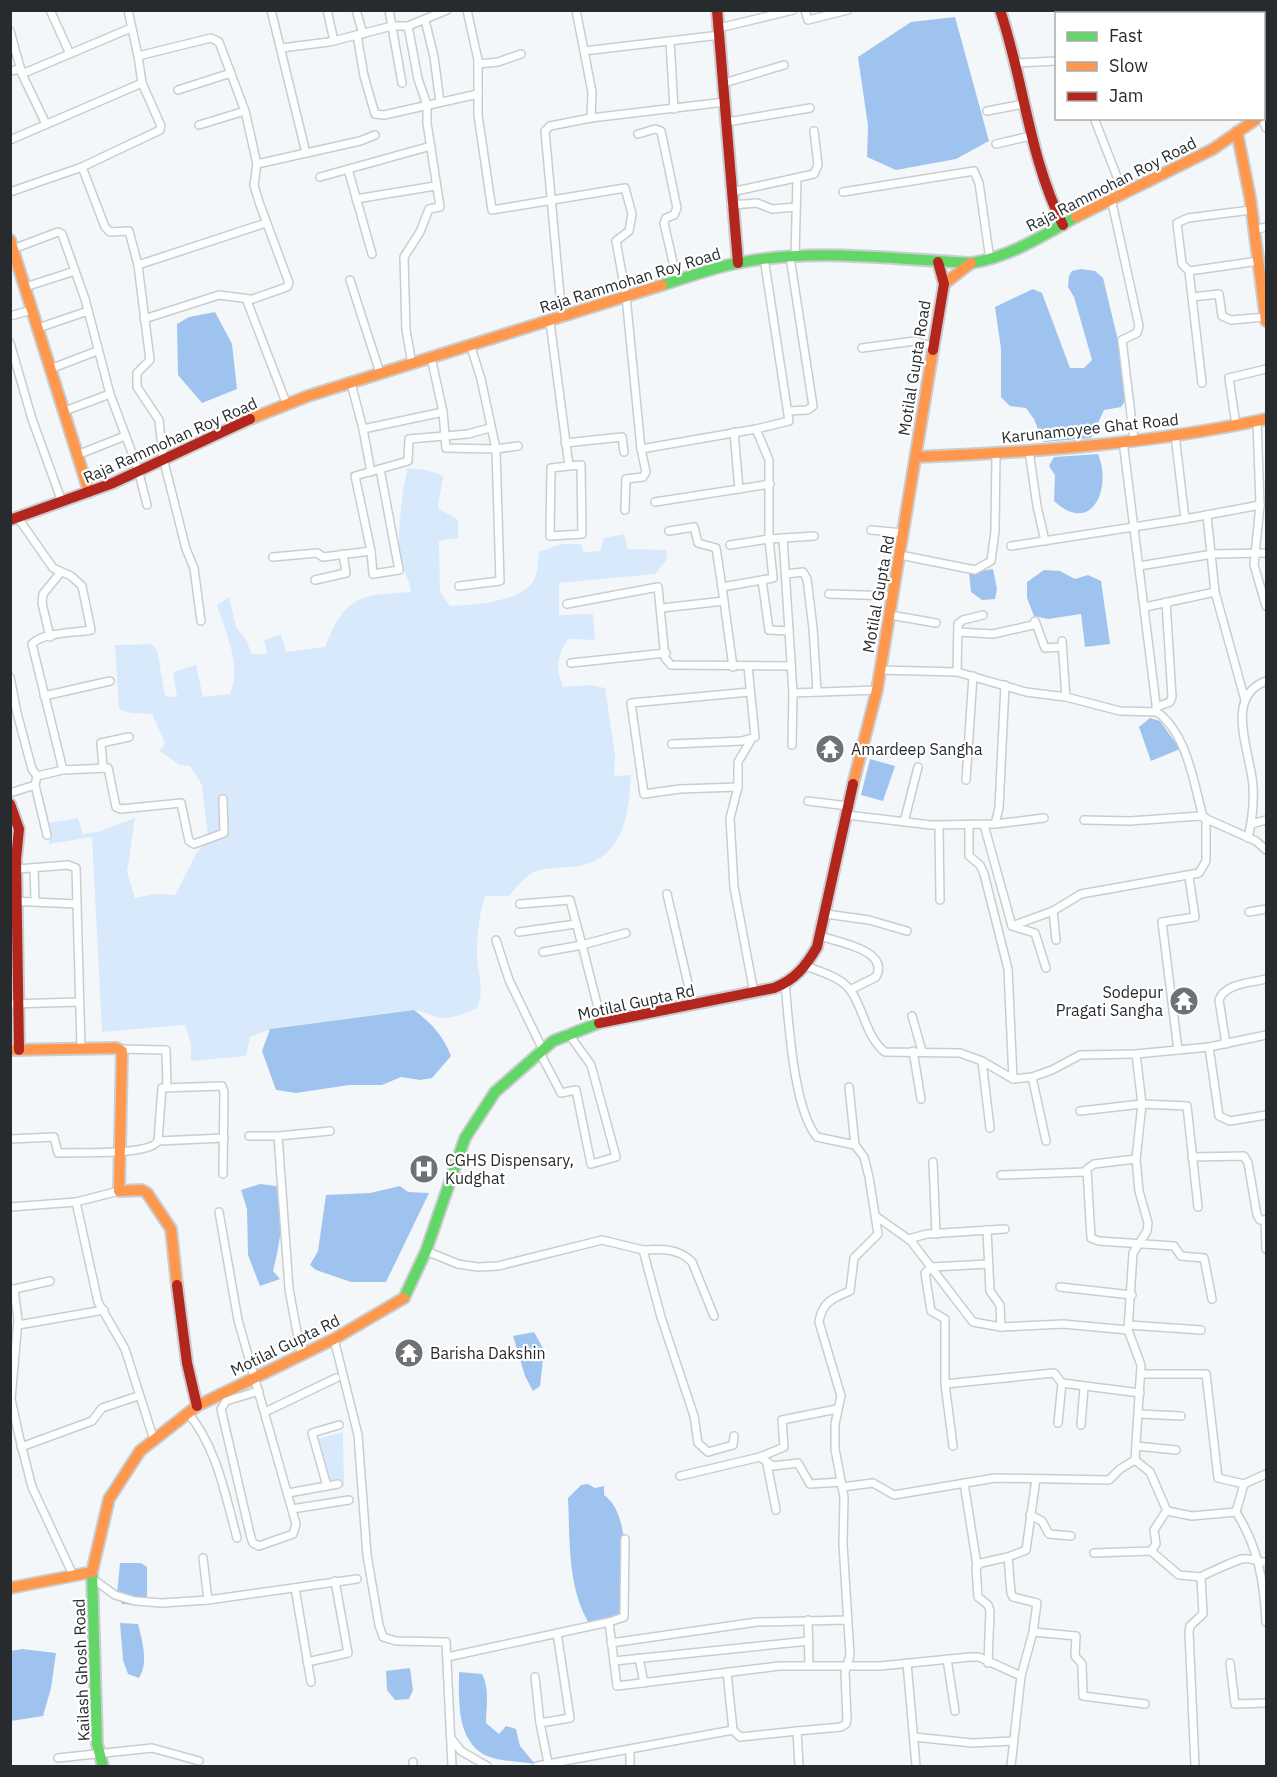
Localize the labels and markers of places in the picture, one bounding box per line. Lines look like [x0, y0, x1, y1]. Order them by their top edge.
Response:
temple icon: Amardeep Sangha [814, 733, 846, 765]
place label: Amardeep Sangha [851, 739, 983, 759]
place label: Sodepur Pragati Sangha [1056, 982, 1163, 1020]
temple icon: Sodepur Pragati Sangha [1168, 985, 1200, 1017]
place label: CGHS Dispensary, Kudghat [445, 1150, 574, 1188]
hospital icon: CGHS Dispensary, Kudghat [408, 1153, 440, 1185]
temple icon: Barisha Dakshin [393, 1337, 425, 1369]
place label: Barisha Dakshin [430, 1343, 546, 1363]

